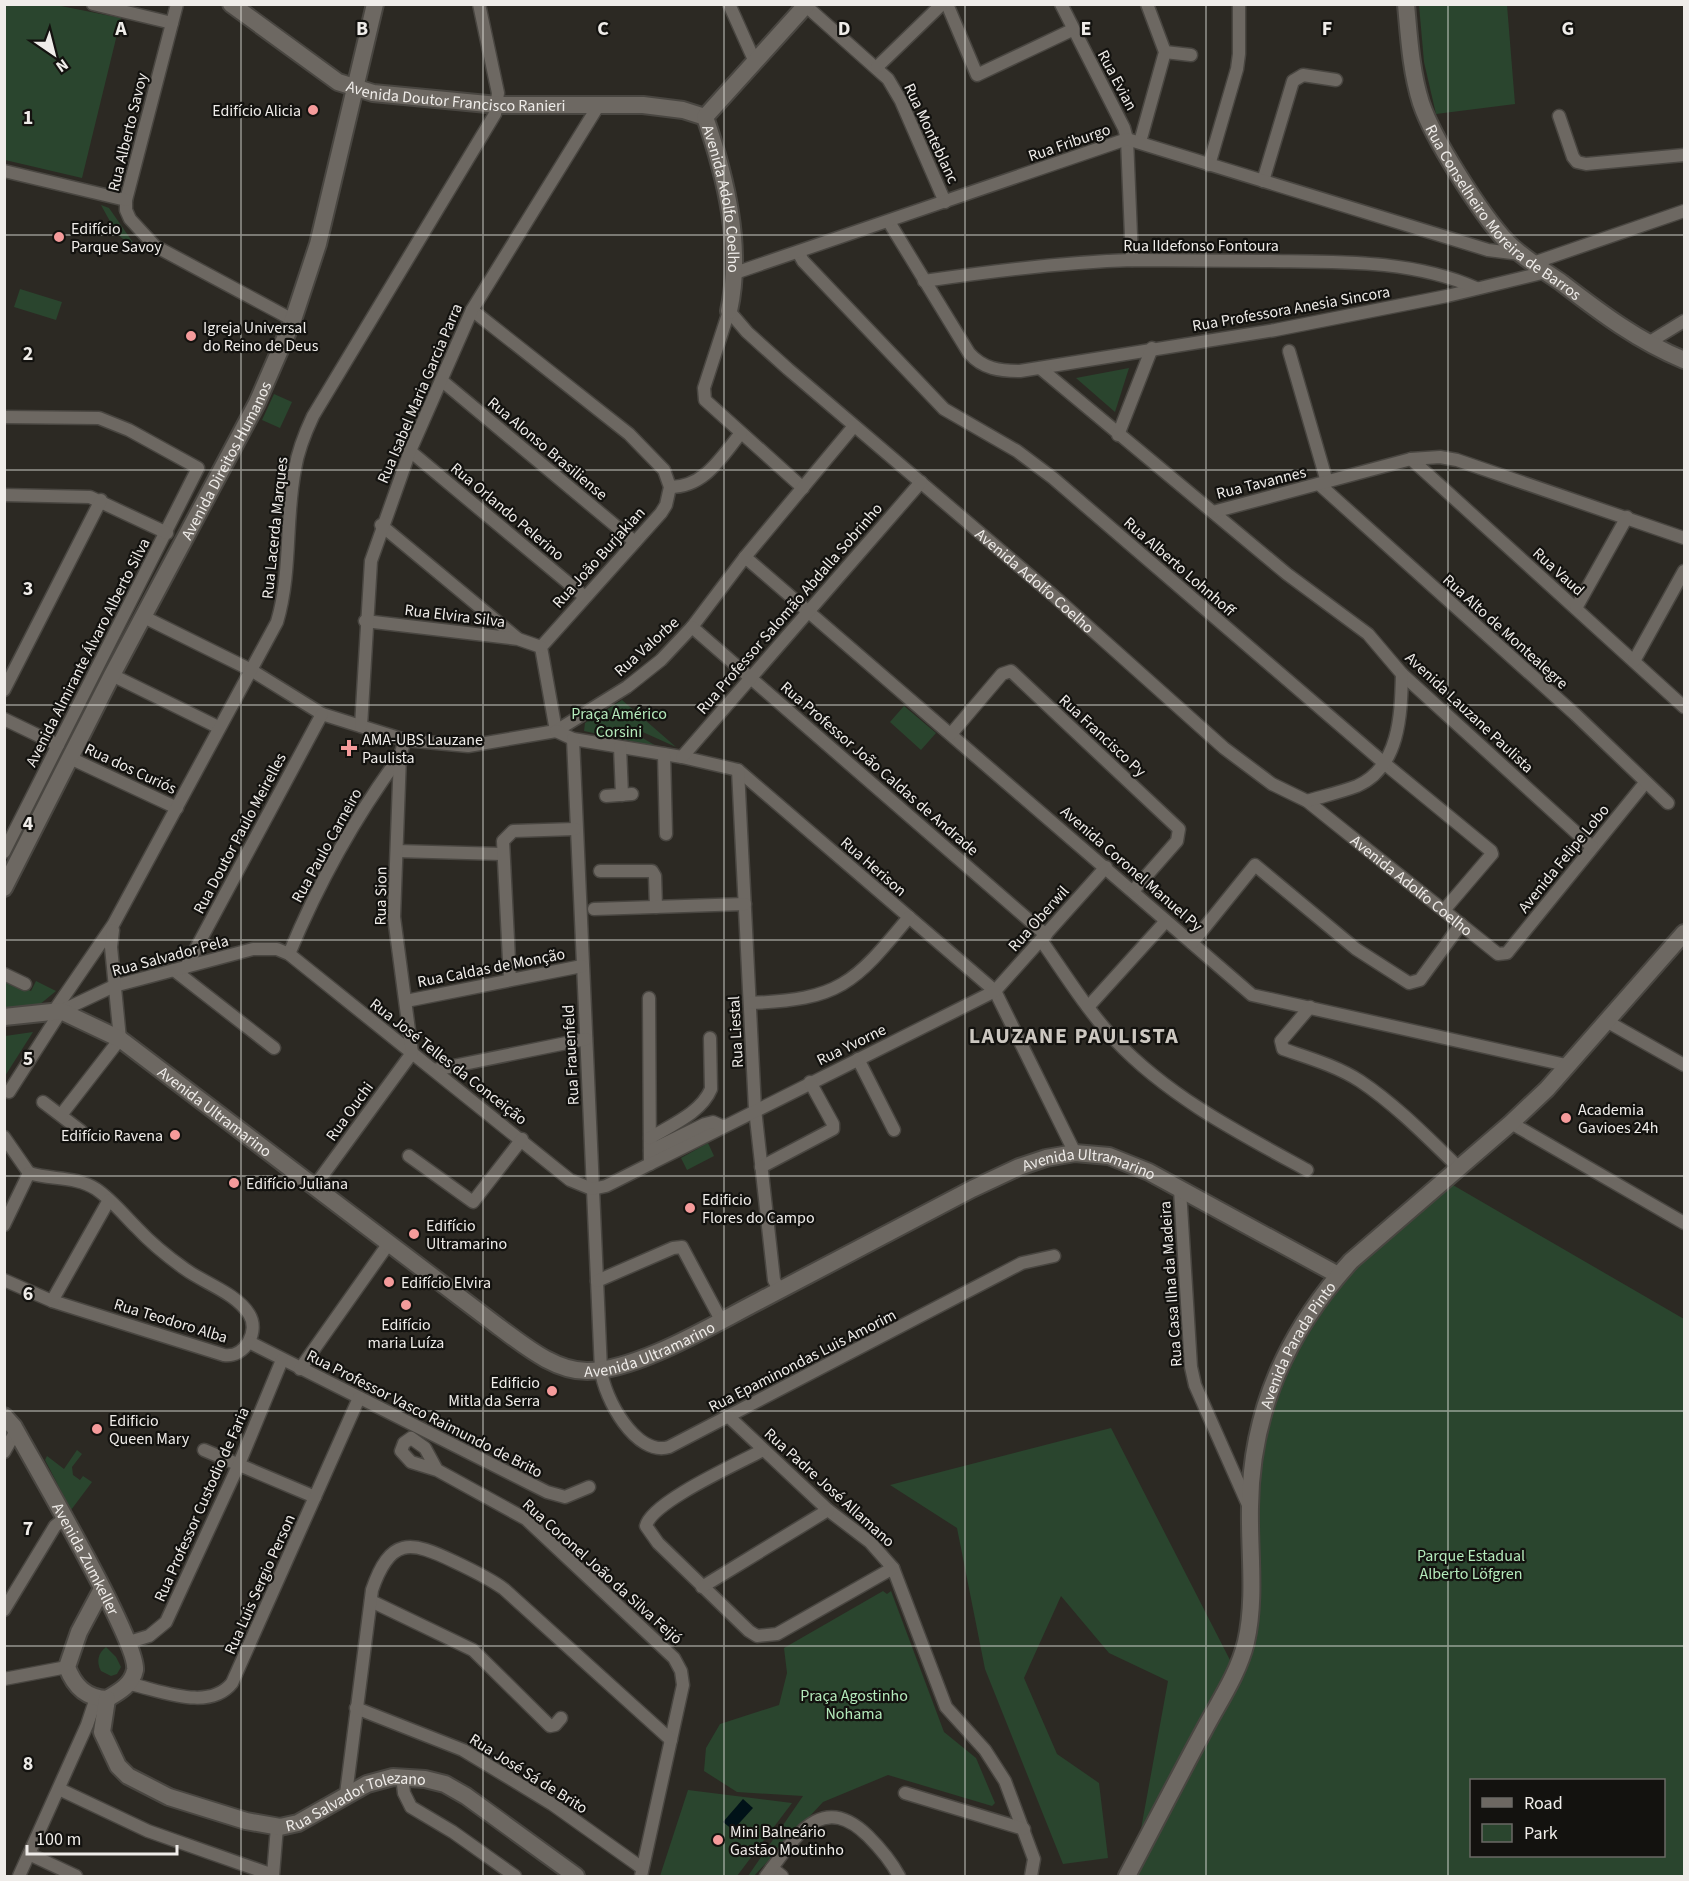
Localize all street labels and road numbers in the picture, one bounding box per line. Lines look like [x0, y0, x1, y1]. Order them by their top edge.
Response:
street label: Rua Evian [1092, 46, 1142, 115]
street label: Rua Alberto Savoy [103, 70, 153, 194]
street label: Avenida Doutor Francisco Ranieri [343, 75, 566, 117]
street label: Rua Monteblanc [898, 80, 964, 187]
street label: Rua Friburgo [1025, 119, 1113, 167]
street label: Rua Conselheiro Moreira de Barros [1420, 121, 1586, 306]
street label: Avenida Adolfo Coelho [696, 122, 744, 273]
street label: Rua Ildefonso Fontoura [1123, 235, 1279, 257]
street label: Rua Professora Anesia Sincora [1191, 281, 1392, 337]
street label: Rua Isabel Maria Garcia Parra [372, 300, 468, 487]
street label: Avenida Direitos Humanos [176, 378, 277, 544]
street label: Rua Alonso Brasiliense [483, 392, 612, 506]
street label: Rua Lacerda Marques [257, 456, 293, 600]
street label: Rua Orlando Pelerino [446, 458, 569, 566]
street label: Rua Tavannes [1214, 461, 1309, 505]
street label: Rua Professor Salomão Abdalla Sobrinho [692, 498, 888, 719]
street label: Rua João Burjakian [547, 502, 650, 613]
street label: Rua Alberto Lohnhoff [1119, 512, 1241, 622]
street label: Avenida Adolfo Coelho [970, 523, 1099, 639]
street label: Avenida Almirante Álvaro Alberto Silva [20, 534, 155, 771]
street label: Rua Vaud [1528, 543, 1589, 601]
street label: Rua Alto de Montealegre [1438, 569, 1573, 694]
street label: Rua Elvira Silva [403, 599, 506, 633]
street label: Rua Valorbe [610, 612, 684, 682]
street label: Avenida Lauzane Paulista [1400, 647, 1538, 778]
street label: Rua Professor João Caldas de Andrade [776, 676, 983, 861]
street label: Rua Francisco Py [1054, 690, 1151, 782]
street label: Rua dos Curiós [81, 738, 180, 800]
street label: Rua Doutor Paulo Meirelles [188, 749, 292, 918]
street label: Rua Paulo Carneiro [286, 784, 367, 907]
street label: Avenida Felipe Lobo [1513, 800, 1615, 918]
street label: Avenida Coronel Manuel Py [1056, 801, 1207, 937]
street label: Avenida Adolfo Coelho [1346, 830, 1477, 942]
street label: Rua Herison [836, 832, 911, 902]
street label: Rua Sion [369, 866, 393, 926]
street label: Rua Oberwil [1003, 881, 1074, 956]
street label: Rua Salvador Pela [109, 930, 231, 982]
street label: Rua Caldas de Monção [415, 943, 567, 993]
street label: Rua José Telles da Conceição [365, 993, 532, 1130]
street label: Rua Liestal [723, 995, 749, 1069]
street label: Rua Frauenfeld [557, 1004, 585, 1106]
street label: Rua Yvorne [813, 1019, 890, 1071]
street label: Avenida Ultramarino [153, 1061, 276, 1163]
street label: Rua Ouchi [321, 1077, 379, 1146]
street label: Avenida Ultramarino [1019, 1143, 1160, 1186]
street label: Rua Casa Ilha da Madeira [1154, 1200, 1188, 1368]
street label: Avenida Parada Pinto [1255, 1277, 1341, 1411]
street label: Rua Teodoro Alba [111, 1293, 230, 1349]
street label: Rua Epaminondas Luis Amorim [705, 1304, 900, 1418]
street label: Avenida Ultramarino [584, 1316, 719, 1383]
street label: Rua Professor Vasco Raimundo de Brito [303, 1345, 546, 1483]
street label: Rua Professor Custodio de Faria [149, 1404, 255, 1605]
street label: Rua Padre José Allamano [759, 1423, 899, 1552]
street label: Rua Coronel João da Silva Feijó [518, 1494, 687, 1650]
street label: Avenida Zumkeller [47, 1499, 124, 1619]
street label: Rua Luis Sergio Person [219, 1511, 301, 1658]
street label: Rua José Sá de Brito [465, 1729, 592, 1819]
street label: Rua Salvador Tolezano [284, 1767, 426, 1837]

